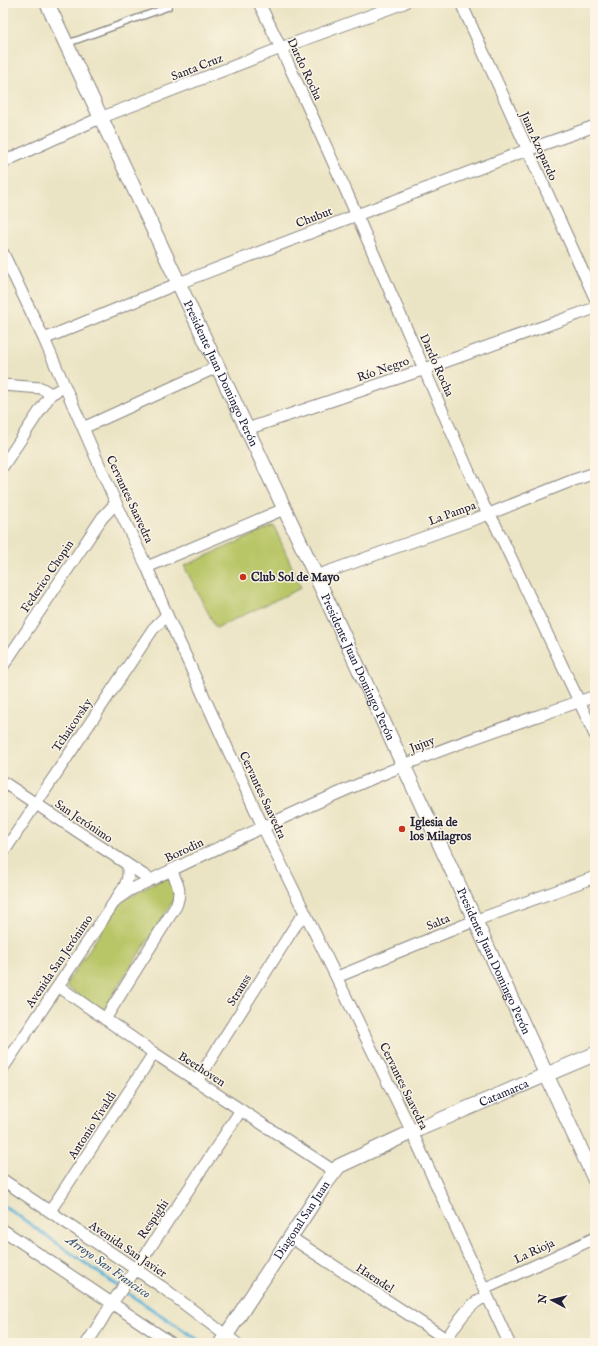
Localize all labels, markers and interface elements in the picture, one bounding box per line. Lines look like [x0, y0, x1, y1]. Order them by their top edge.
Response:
street label: Dardo Rocha [284, 36, 326, 103]
street label: Santa Cruz [169, 51, 226, 84]
street label: Juan Azopardo [515, 107, 561, 184]
street label: Chubut [294, 204, 335, 231]
street label: Presidente Juan Domingo Perón [180, 298, 261, 450]
street label: Dardo Rocha [416, 332, 457, 400]
street label: Río Negro [355, 353, 412, 385]
street label: Cervantes Saavedra [103, 453, 157, 546]
street label: La Pampa [426, 498, 479, 530]
street label: Federico Chopin [18, 537, 78, 616]
place label: Club Sol de Mayo [251, 570, 340, 586]
marker: Club Sol de Mayo [238, 572, 248, 582]
street label: Presidente Juan Domingo Perón [317, 591, 398, 743]
street label: Tchaicovsky [49, 696, 96, 755]
street label: Jujuy [406, 733, 437, 758]
street label: Cervantes Saavedra [236, 749, 290, 842]
street label: San Jerónimo [51, 797, 116, 847]
place label: Iglesia de los Milagros [409, 815, 472, 845]
marker: Iglesia de los Milagros [397, 824, 407, 834]
street label: Borodin [162, 835, 207, 866]
street label: Presidente Juan Domingo Perón [453, 885, 534, 1037]
street label: Avenida San Jerónimo [22, 911, 97, 1012]
street label: Salta [424, 911, 453, 934]
street label: Strauss [224, 972, 255, 1009]
street label: Cervantes Saavedra [376, 1040, 431, 1133]
street label: Beethoven [175, 1049, 229, 1090]
street label: Catamarca [477, 1076, 532, 1111]
street label: Antonio Vivaldi [64, 1089, 120, 1163]
street label: Diagonal San Juan [271, 1178, 334, 1263]
street label: Respighi [135, 1197, 173, 1243]
street label: Avenida San Javier [85, 1217, 170, 1282]
water label: Arroyo San Francisco [61, 1231, 154, 1303]
street label: La Rioja [512, 1235, 558, 1267]
street label: Haendel [353, 1261, 397, 1297]
north arrow [532, 1280, 572, 1320]
text: N [535, 1293, 551, 1305]

